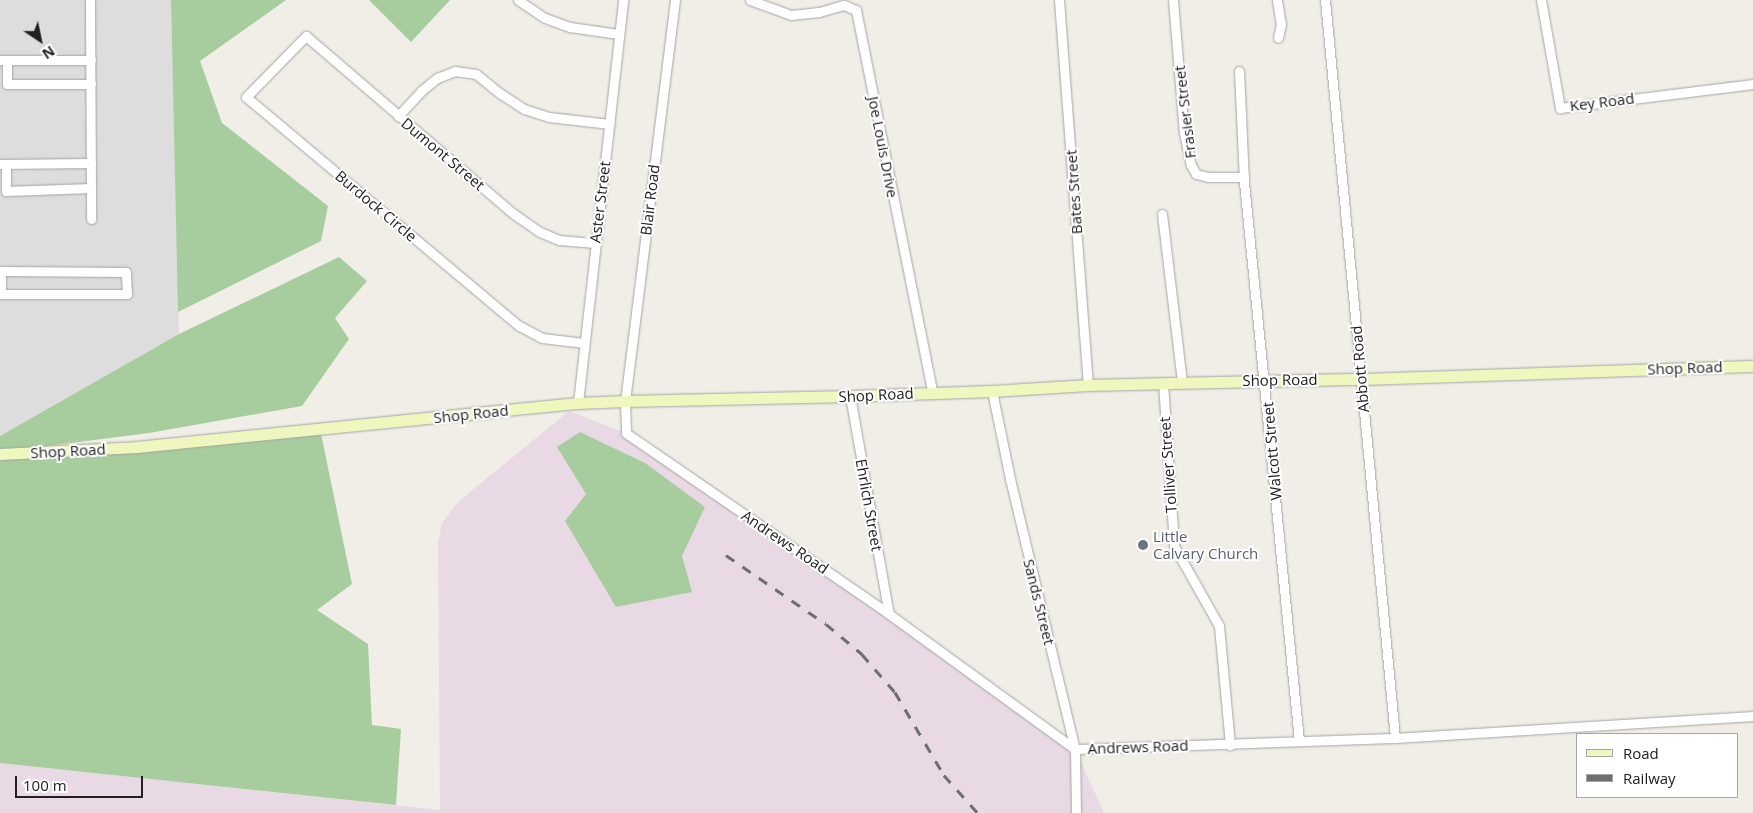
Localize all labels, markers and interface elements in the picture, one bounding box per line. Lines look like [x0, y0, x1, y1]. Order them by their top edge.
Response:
north arrow [15, 15, 65, 65]
text: N [39, 42, 59, 64]
street label: Frasier Street [1170, 65, 1200, 159]
street label: Key Road [1569, 89, 1635, 115]
street label: Joe Louis Drive [864, 95, 902, 199]
street label: Dumont Street [398, 114, 488, 194]
street label: Bates Street [1062, 149, 1086, 235]
street label: Aster Street [586, 160, 614, 244]
street label: Blair Road [637, 163, 663, 237]
street label: Burdock Circle [332, 167, 420, 245]
street label: Abbott Road [1347, 325, 1373, 413]
street label: Shop Road [1647, 358, 1723, 378]
street label: Shop Road [1242, 370, 1318, 390]
street label: Shop Road [838, 384, 914, 406]
street label: Shop Road [433, 401, 509, 427]
street label: Walcott Street [1259, 401, 1285, 501]
street label: Tolliver Street [1156, 416, 1180, 514]
street label: Shop Road [30, 440, 106, 462]
street label: Ehrlich Street [852, 457, 886, 553]
street label: Andrews Road [738, 506, 832, 578]
place label: Little Calvary Church [1153, 527, 1258, 562]
marker: Little Calvary Church [1137, 539, 1149, 551]
street label: Sands Street [1020, 557, 1058, 647]
legend [1576, 733, 1738, 798]
street label: Andrews Road [1087, 736, 1189, 758]
text: Road [1623, 743, 1659, 763]
scale bar [18, 766, 145, 798]
text: Railway [1623, 768, 1676, 788]
text: 100 m [23, 775, 67, 795]

